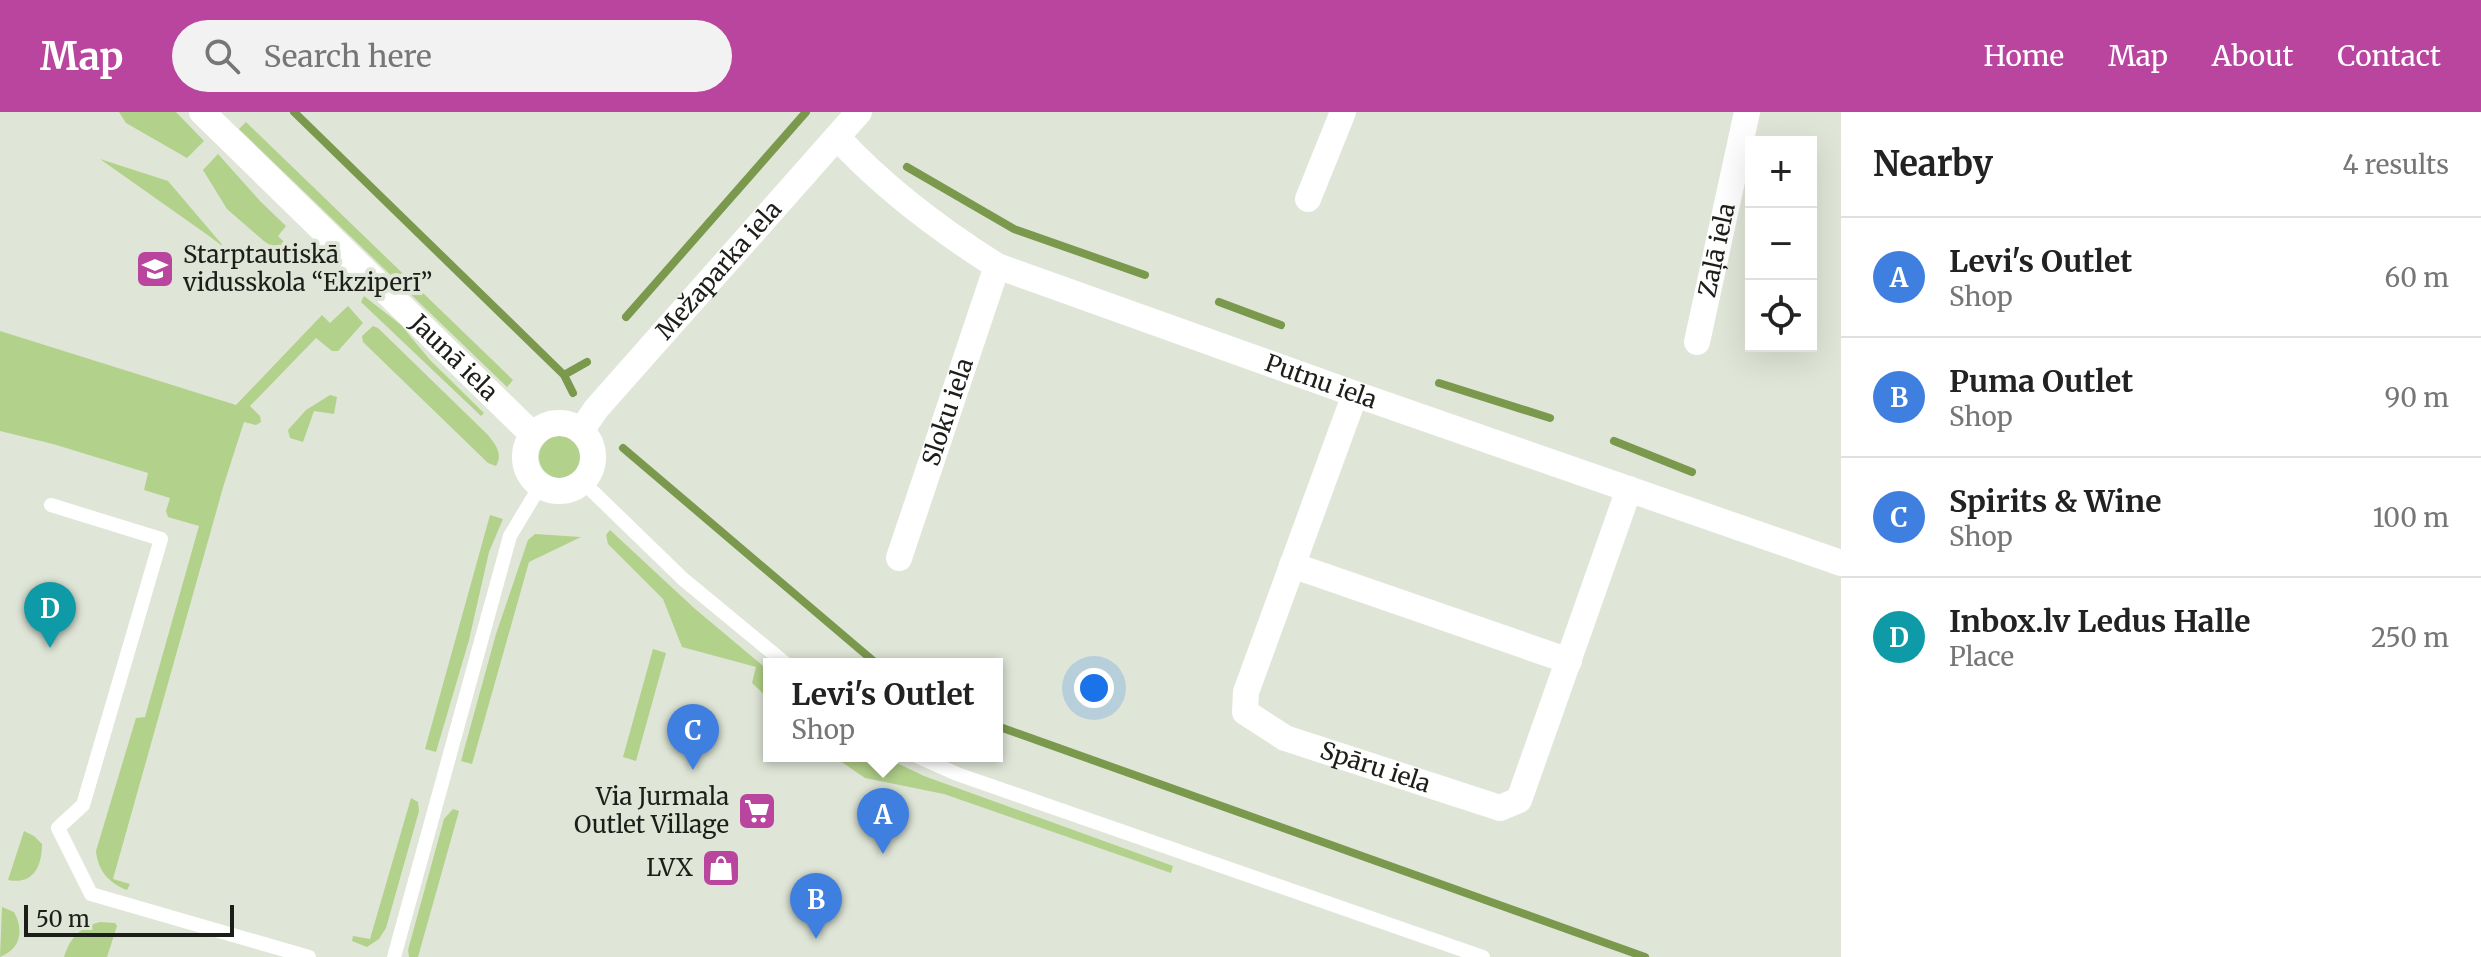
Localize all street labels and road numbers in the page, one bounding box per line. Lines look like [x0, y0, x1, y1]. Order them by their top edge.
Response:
street label: Mežaparka iela [649, 194, 788, 346]
street label: Zaļā iela [1691, 200, 1742, 300]
street label: Jaunā iela [403, 307, 505, 407]
street label: Putnu iela [1261, 347, 1381, 415]
street label: Sloku iela [915, 354, 980, 470]
street label: Spāru iela [1316, 735, 1435, 799]

